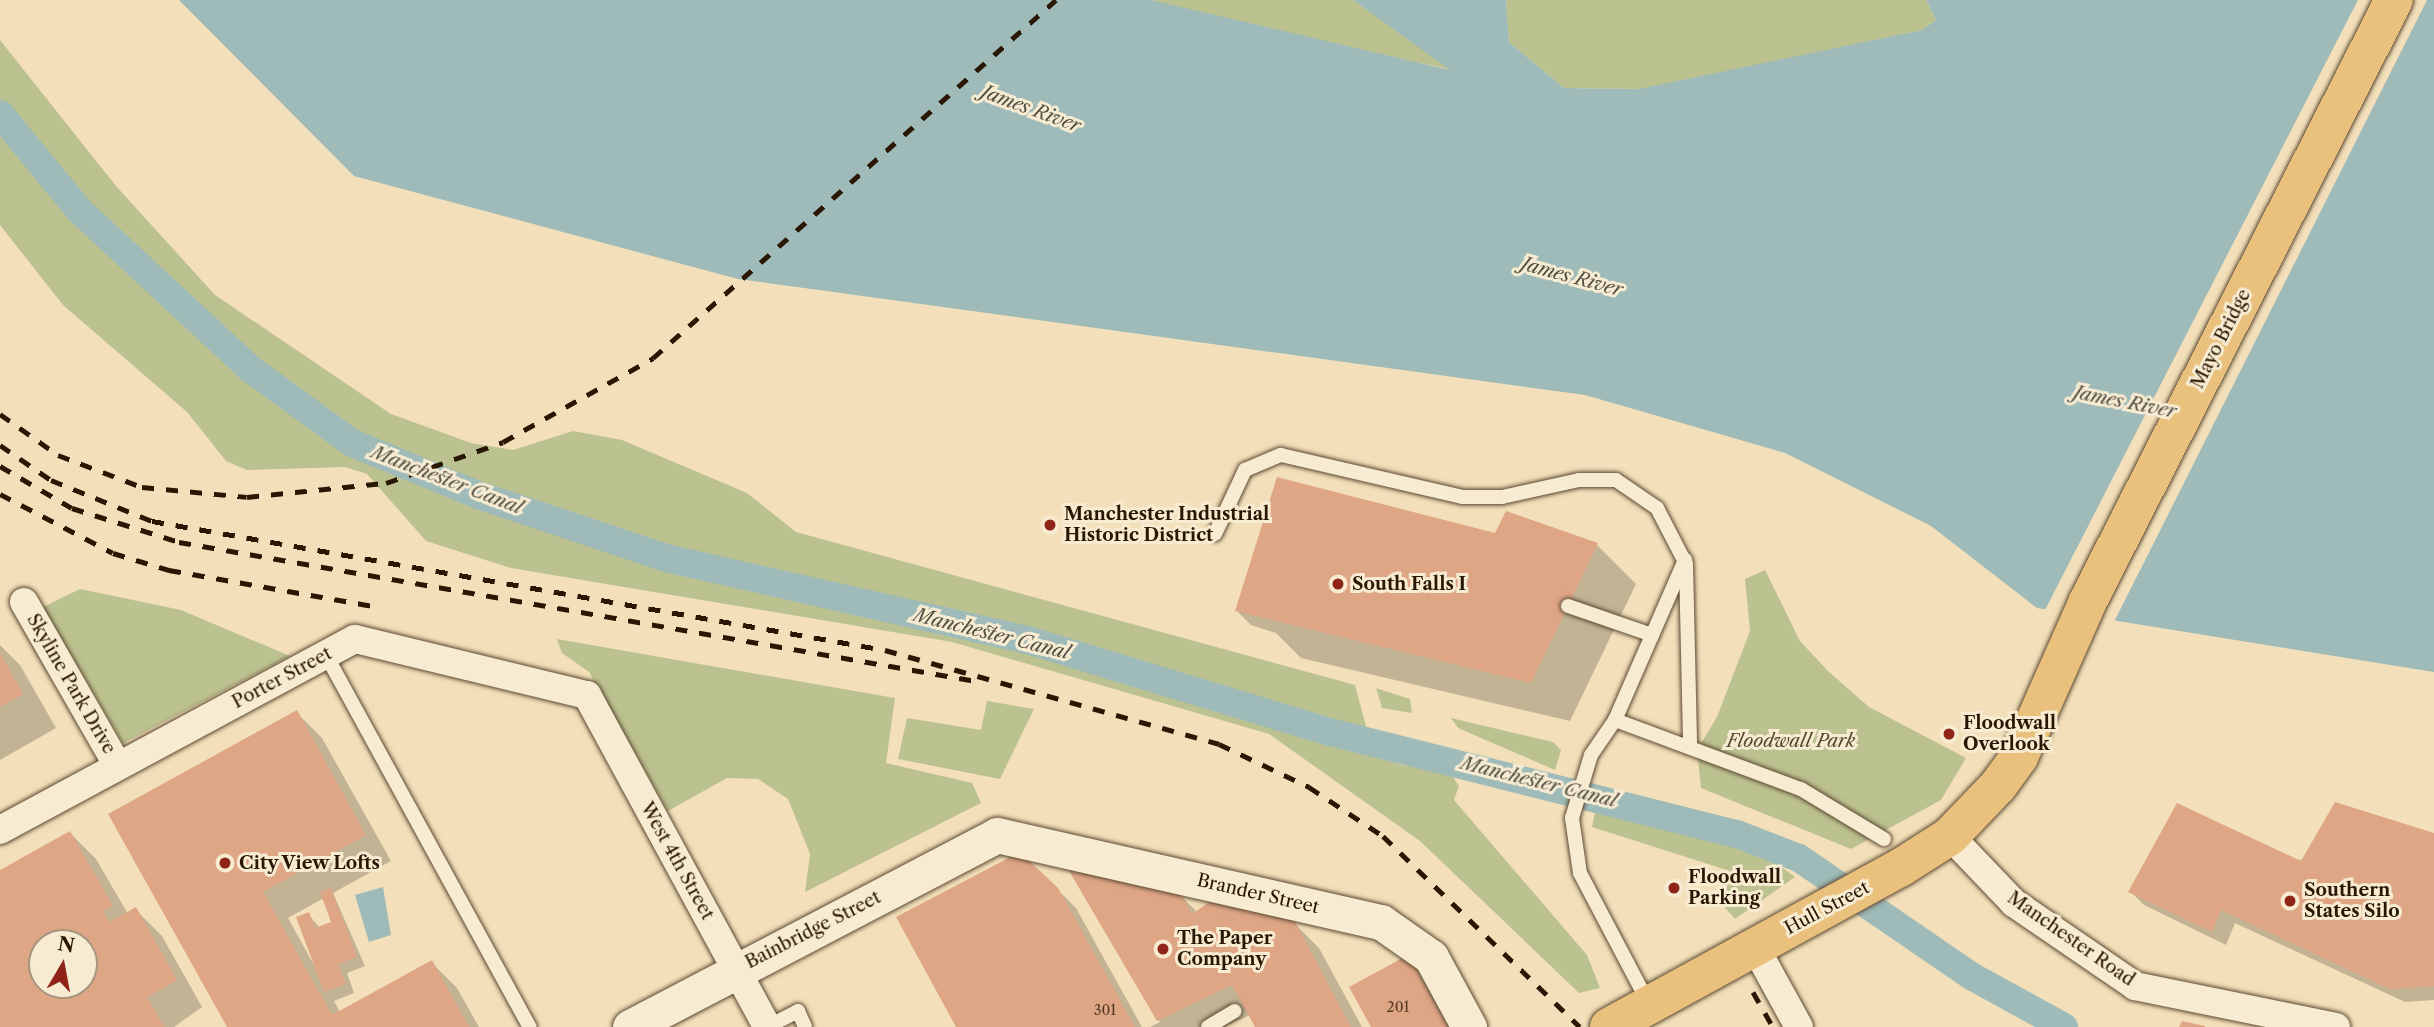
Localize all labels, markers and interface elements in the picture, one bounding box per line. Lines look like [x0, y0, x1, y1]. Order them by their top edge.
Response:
water label: James River [978, 80, 1084, 138]
water label: James River [1519, 252, 1625, 302]
street label: Mayo Bridge [2187, 286, 2255, 392]
water label: James River [2072, 381, 2178, 423]
water label: Manchester Canal [368, 441, 526, 519]
place label: Manchester Industrial Historic District [1064, 504, 1270, 546]
marker: Manchester Industrial Historic District [1042, 517, 1058, 533]
place label: South Falls I [1352, 573, 1466, 595]
marker: South Falls I [1330, 576, 1346, 592]
water label: Manchester Canal [912, 604, 1072, 664]
street label: Skyline Park Drive [22, 610, 120, 758]
street label: Porter Street [228, 643, 336, 713]
place label: Floodwall Overlook [1963, 713, 2056, 756]
marker: Floodwall Overlook [1941, 726, 1957, 742]
park label: Floodwall Park [1727, 730, 1855, 752]
water label: Manchester Canal [1459, 752, 1619, 812]
street label: West 4th Street [636, 798, 718, 924]
place label: City View Lofts [239, 852, 382, 874]
marker: City View Lofts [217, 855, 233, 871]
place label: Floodwall Parking [1688, 867, 1781, 910]
street label: Brander Street [1195, 869, 1321, 919]
street label: Hull Street [1781, 877, 1873, 939]
marker: Floodwall Parking [1666, 880, 1682, 896]
place label: Southern States Silo [2304, 880, 2400, 922]
street label: Bainbridge Street [742, 887, 884, 973]
street label: Manchester Road [2003, 887, 2139, 991]
marker: Southern States Silo [2282, 893, 2298, 909]
place label: The Paper Company [1177, 928, 1272, 970]
north arrow [28, 929, 98, 999]
text: N [56, 932, 77, 958]
marker: The Paper Company [1155, 941, 1171, 957]
house number: 201 [1387, 999, 1409, 1015]
house number: 301 [1094, 1002, 1116, 1018]

